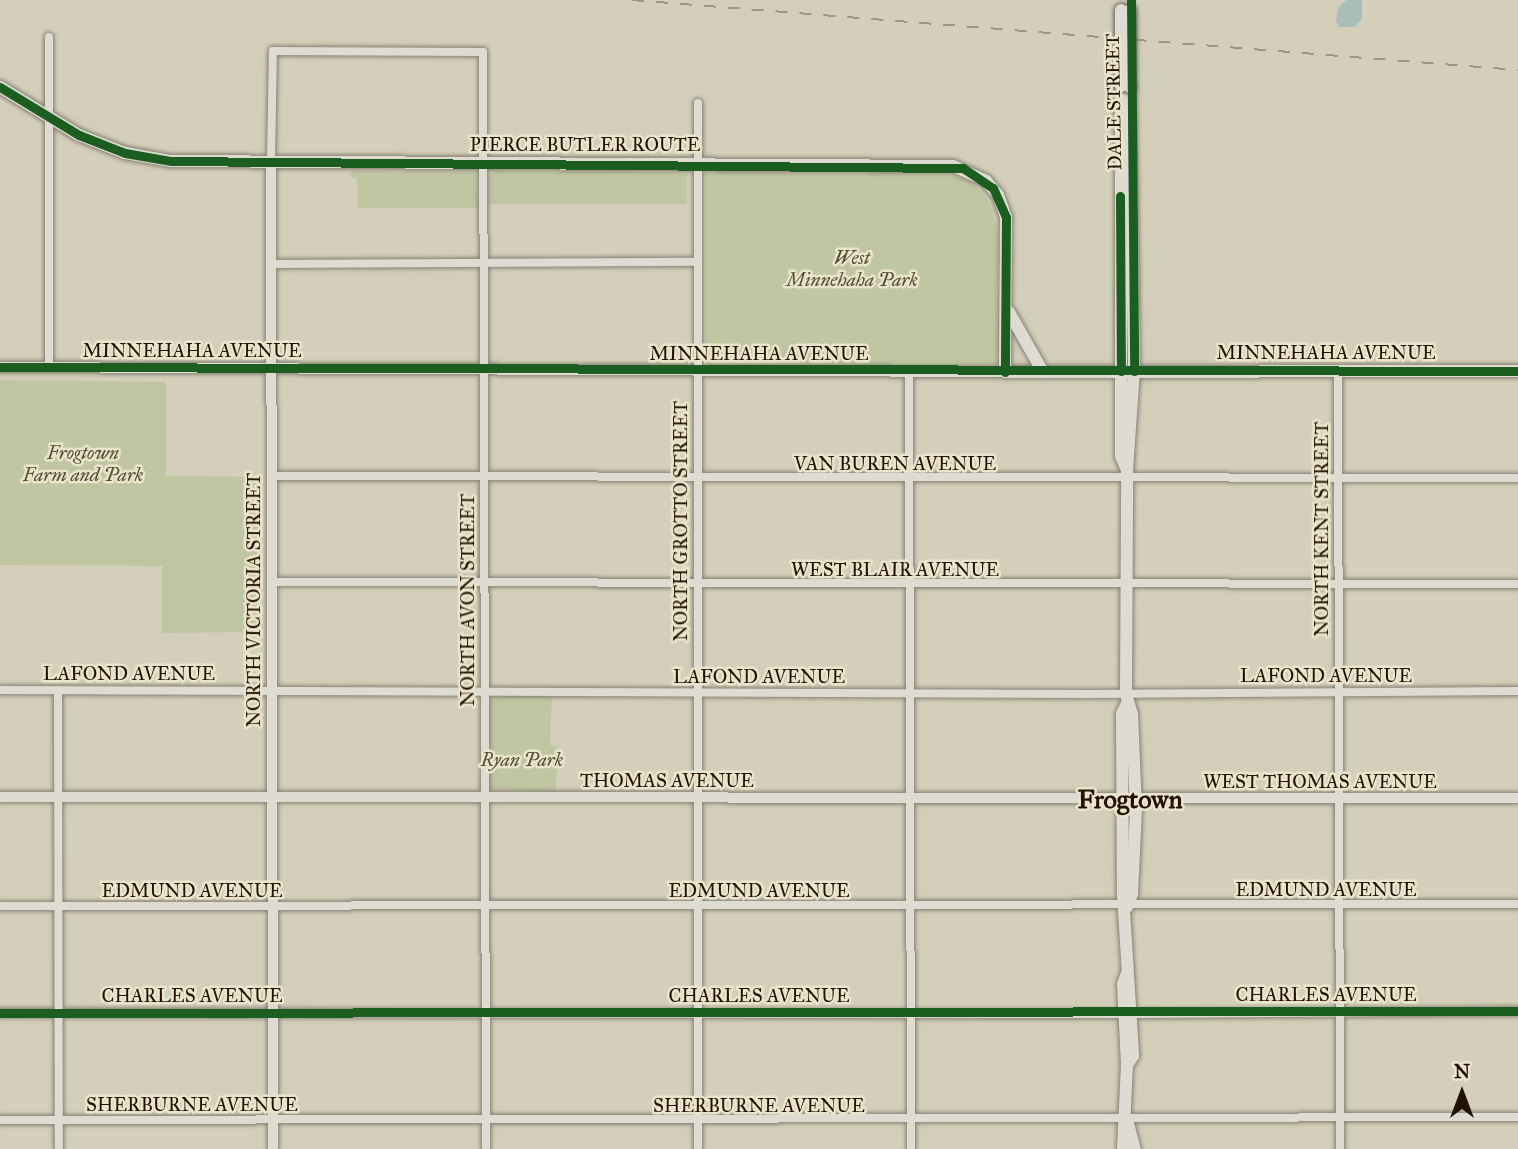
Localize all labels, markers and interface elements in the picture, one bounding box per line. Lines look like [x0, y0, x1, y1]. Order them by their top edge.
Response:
street label: DALE STREET [1101, 33, 1127, 171]
street label: PIERCE BUTLER ROUTE [470, 134, 700, 156]
park label: West Minnehaha Park [786, 247, 918, 291]
street label: MINNEHAHA AVENUE [82, 340, 302, 362]
street label: MINNEHAHA AVENUE [1216, 342, 1436, 364]
street label: MINNEHAHA AVENUE [649, 343, 869, 365]
street label: NORTH GROTTO STREET [670, 401, 692, 641]
street label: NORTH KENT STREET [1311, 422, 1333, 636]
park label: Frogtown Farm and Park [23, 442, 143, 486]
street label: VAN BUREN AVENUE [794, 453, 996, 475]
street label: NORTH VICTORIA STREET [243, 473, 265, 727]
street label: NORTH AVON STREET [457, 493, 479, 707]
street label: WEST BLAIR AVENUE [791, 559, 999, 581]
street label: LAFOND AVENUE [43, 663, 215, 685]
street label: LAFOND AVENUE [1240, 665, 1412, 687]
street label: LAFOND AVENUE [673, 666, 845, 688]
park label: Ryan Park [481, 749, 563, 771]
street label: THOMAS AVENUE [580, 770, 754, 792]
street label: WEST THOMAS AVENUE [1203, 771, 1437, 793]
district label: Frogtown [1078, 784, 1182, 816]
street label: EDMUND AVENUE [1235, 879, 1417, 901]
street label: EDMUND AVENUE [101, 880, 283, 902]
street label: EDMUND AVENUE [668, 880, 850, 902]
street label: CHARLES AVENUE [1235, 984, 1417, 1006]
street label: CHARLES AVENUE [101, 985, 283, 1007]
street label: CHARLES AVENUE [668, 985, 850, 1007]
north arrow [1427, 1058, 1497, 1128]
text: N [1454, 1060, 1470, 1083]
street label: SHERBURNE AVENUE [86, 1094, 298, 1116]
street label: SHERBURNE AVENUE [653, 1095, 865, 1117]

